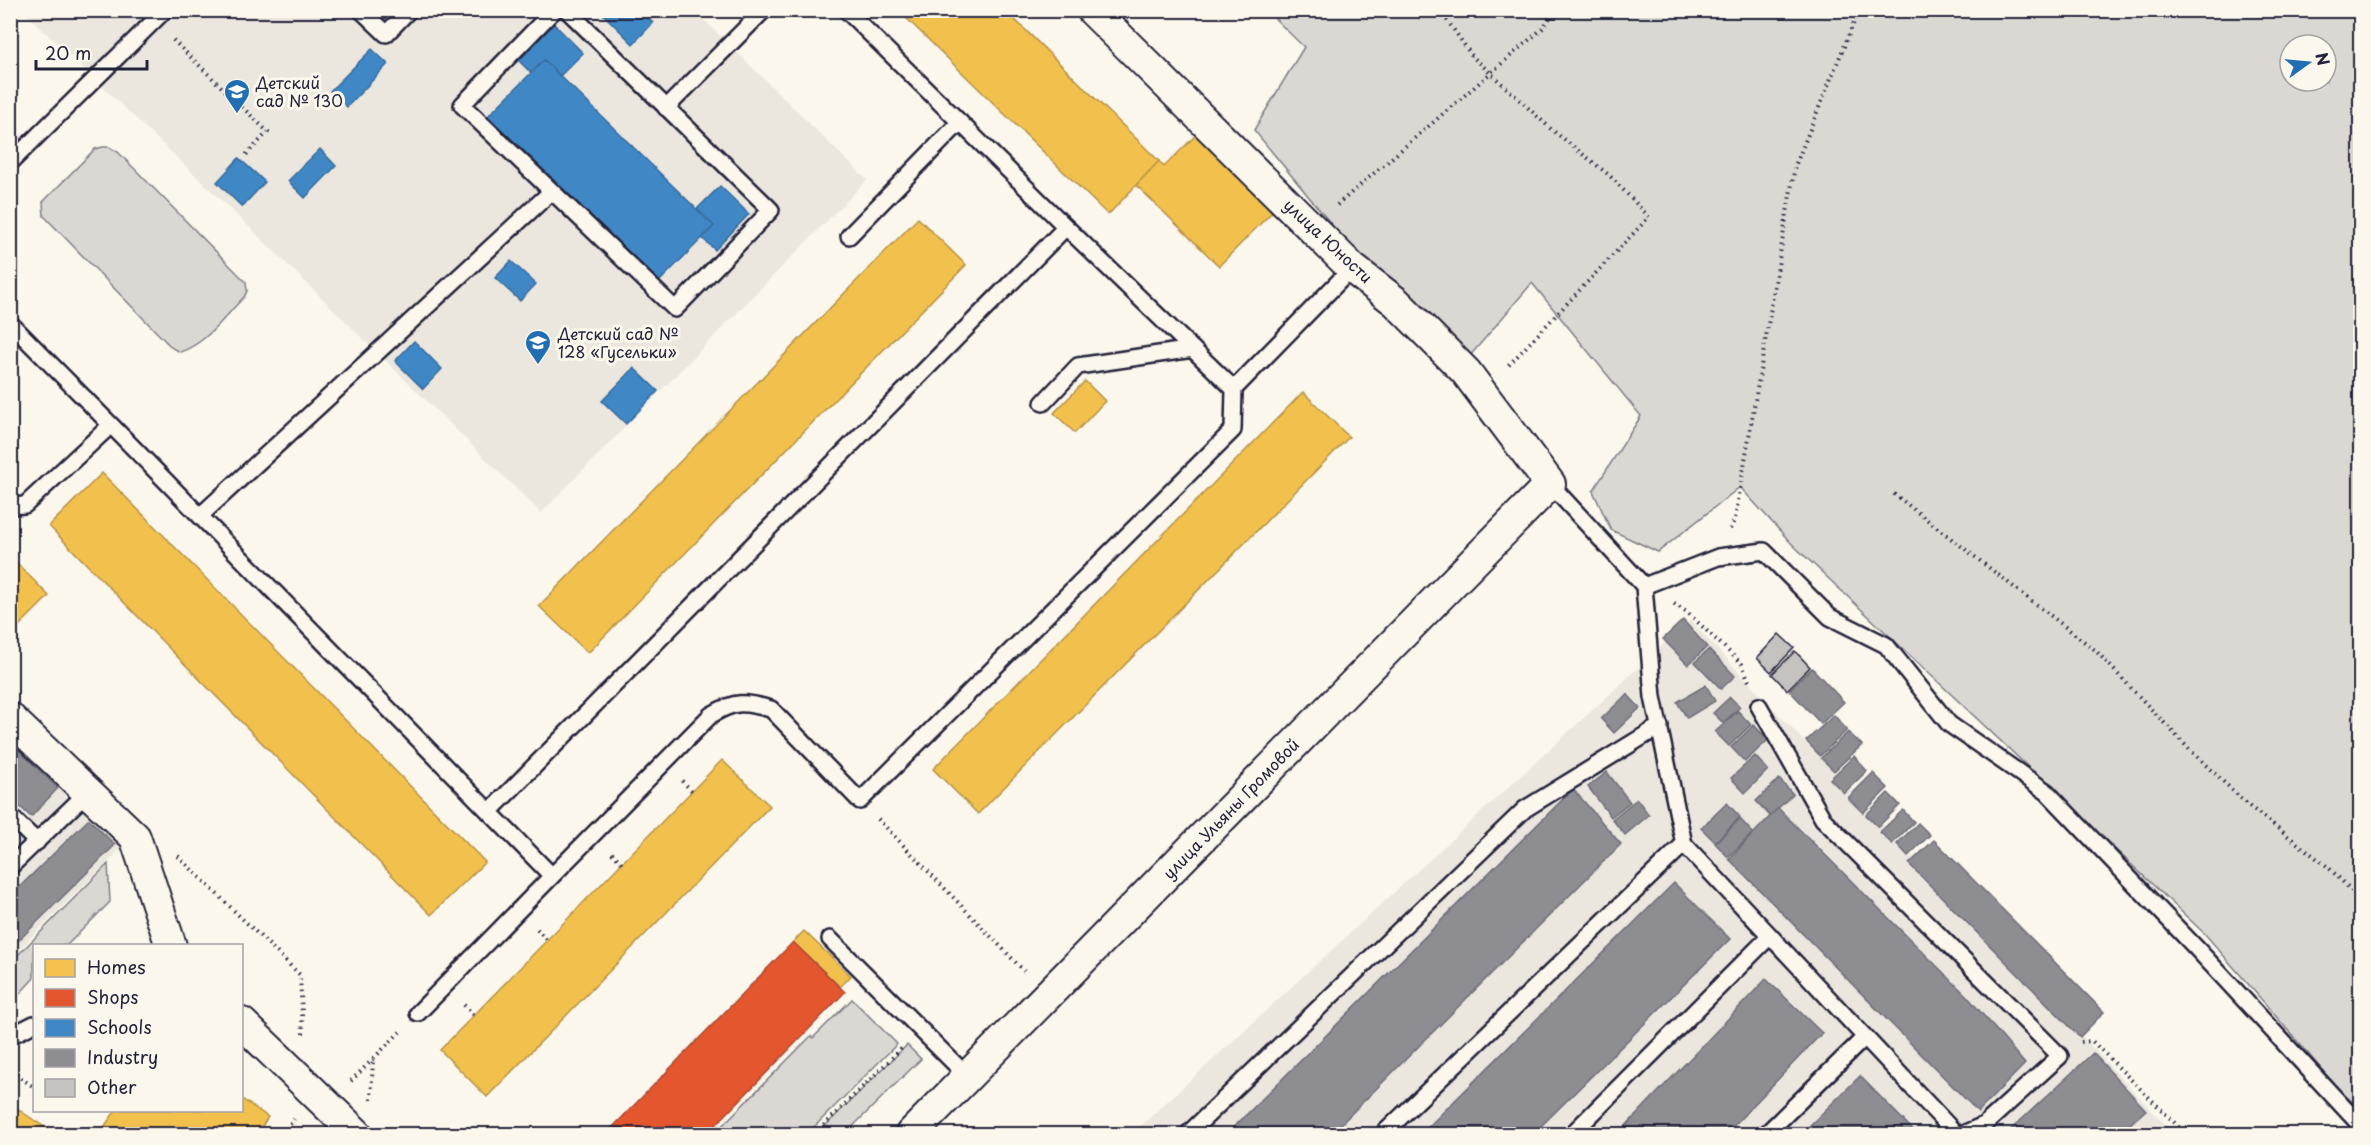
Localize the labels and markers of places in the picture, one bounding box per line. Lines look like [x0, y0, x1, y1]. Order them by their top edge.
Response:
place label: Детский сад № 130 [255, 70, 343, 112]
school or university icon: Детский сад № 130 [222, 77, 252, 115]
place label: Детский сад № 128 «Гусельки» [557, 321, 679, 363]
school or university icon: Детский сад № 128 «Гусельки» [523, 328, 553, 366]

